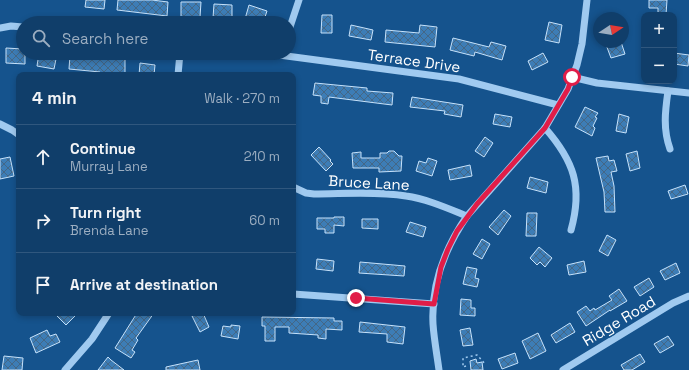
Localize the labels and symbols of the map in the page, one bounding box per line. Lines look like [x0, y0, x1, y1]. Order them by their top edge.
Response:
north arrow [593, 12, 629, 48]
street label: Terrace Drive [367, 45, 462, 76]
route start [563, 68, 581, 86]
street label: Bruce Lane [328, 171, 410, 194]
route end [347, 289, 365, 307]
street label: Ridge Road [579, 291, 659, 350]

